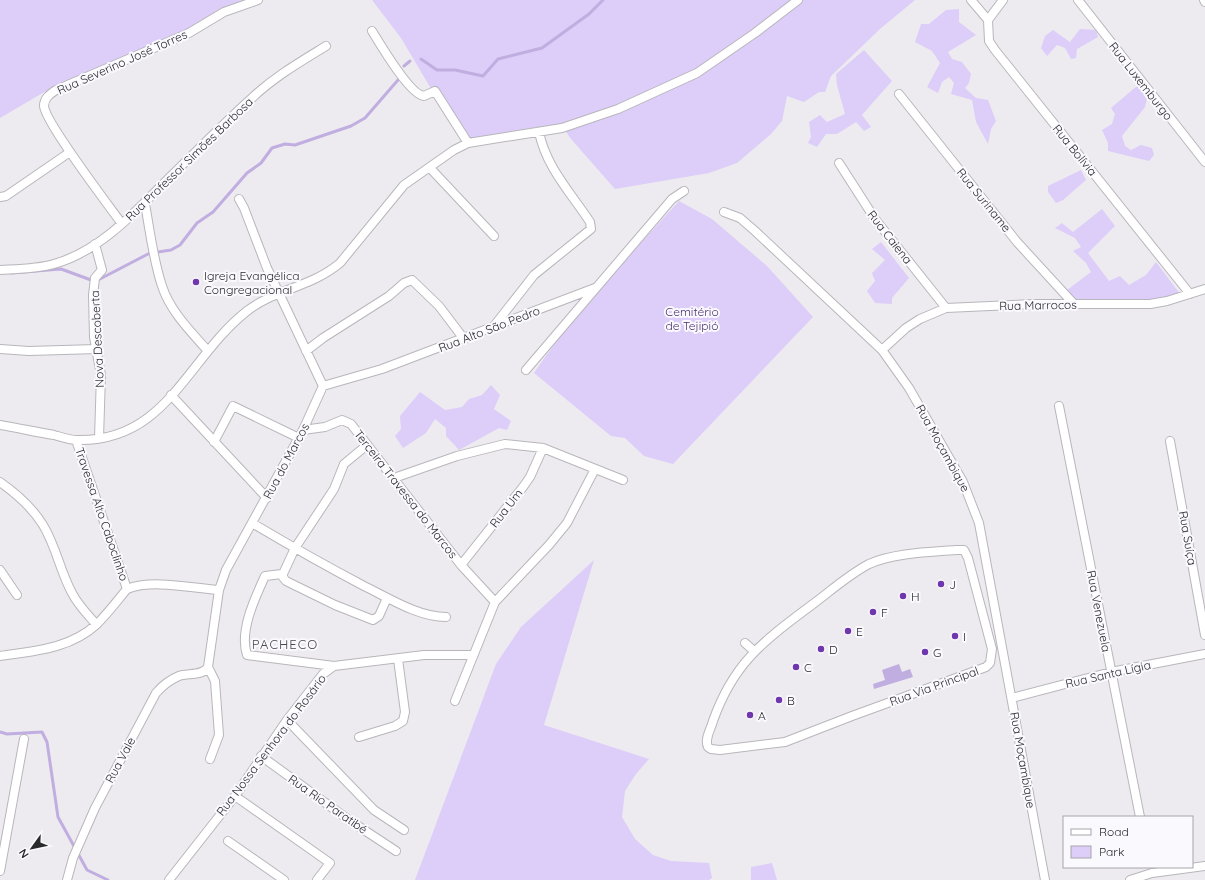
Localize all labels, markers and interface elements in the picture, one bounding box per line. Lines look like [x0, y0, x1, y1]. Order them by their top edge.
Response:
street label: Rua Severino José Torres [55, 26, 190, 97]
street label: Rua Luxemburgo [1106, 39, 1176, 123]
street label: Rua Professor Simões Barbosa [122, 94, 256, 224]
street label: Rua Bolívia [1050, 121, 1100, 179]
street label: Rua Suriname [954, 165, 1015, 235]
street label: Rua Caiena [864, 207, 916, 267]
place label: Igreja Evangélica Congregacional [204, 268, 299, 297]
marker: Igreja Evangélica Congregacional [191, 277, 201, 287]
street label: Nova Descoberta [87, 290, 107, 388]
street label: Rua Marrocos [999, 297, 1077, 313]
street label: Rua Alto São Pedro [436, 303, 542, 355]
park label: Cemitério de Tejipió [665, 304, 719, 333]
street label: Rua Moçambique [913, 402, 973, 495]
street label: Rua do Marcos [260, 420, 312, 501]
street label: Terceira Travessa do Marcos [351, 427, 461, 562]
street label: Travessa Alto Caboclinho [72, 445, 132, 583]
street label: Rua Um [486, 486, 526, 530]
street label: Rua Suíça [1176, 510, 1200, 566]
street label: Rua Venezuela [1084, 569, 1114, 653]
place label: J [949, 577, 956, 592]
marker: J [936, 579, 946, 589]
place label: H [911, 589, 920, 604]
marker: H [898, 591, 908, 601]
place label: F [881, 605, 888, 620]
marker: F [868, 607, 878, 617]
place label: E [856, 624, 863, 639]
marker: E [843, 626, 853, 636]
place label: I [963, 629, 966, 644]
marker: I [950, 631, 960, 641]
district label: PACHECO [252, 636, 318, 652]
place label: D [829, 642, 838, 657]
marker: D [816, 644, 826, 654]
place label: G [933, 645, 941, 660]
marker: G [920, 647, 930, 657]
street label: Rua Santa Lígia [1064, 657, 1152, 691]
place label: C [804, 660, 812, 675]
marker: C [791, 662, 801, 672]
street label: Rua Via Principal [887, 663, 981, 709]
street label: Rua Nossa Senhora do Rosário [213, 671, 329, 819]
place label: B [787, 693, 795, 708]
marker: B [774, 695, 784, 705]
place label: A [758, 708, 766, 723]
marker: A [745, 710, 755, 720]
street label: Rua Moçambique [1007, 711, 1039, 810]
street label: Rua Vale [102, 734, 138, 786]
street label: Rua Rio Paratibé [286, 771, 371, 837]
legend [1063, 816, 1193, 868]
text: Road [1099, 824, 1129, 839]
north arrow [12, 828, 52, 868]
text: Park [1099, 844, 1124, 859]
text: N [16, 846, 32, 861]

